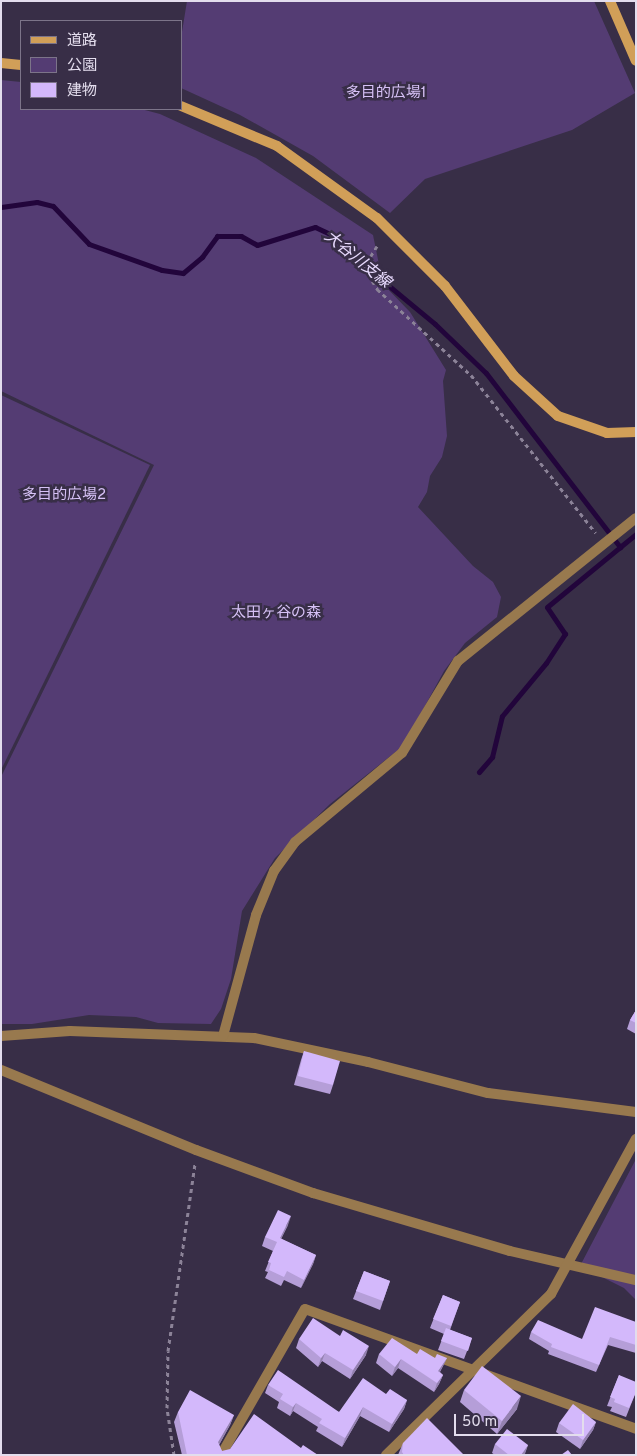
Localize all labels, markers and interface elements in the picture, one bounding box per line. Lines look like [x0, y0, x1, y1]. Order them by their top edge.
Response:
legend [20, 20, 182, 110]
text: 道路 [67, 32, 97, 51]
text: 公園 [67, 57, 97, 76]
text: 建物 [67, 82, 97, 101]
park label: 多目的広場1 [346, 85, 426, 103]
water label: 大谷川支線 [320, 227, 394, 293]
park label: 多目的広場2 [22, 487, 106, 505]
park label: 太田ヶ谷の森 [231, 605, 321, 623]
scale bar [457, 1404, 587, 1436]
text: 50 m [462, 1413, 497, 1432]

